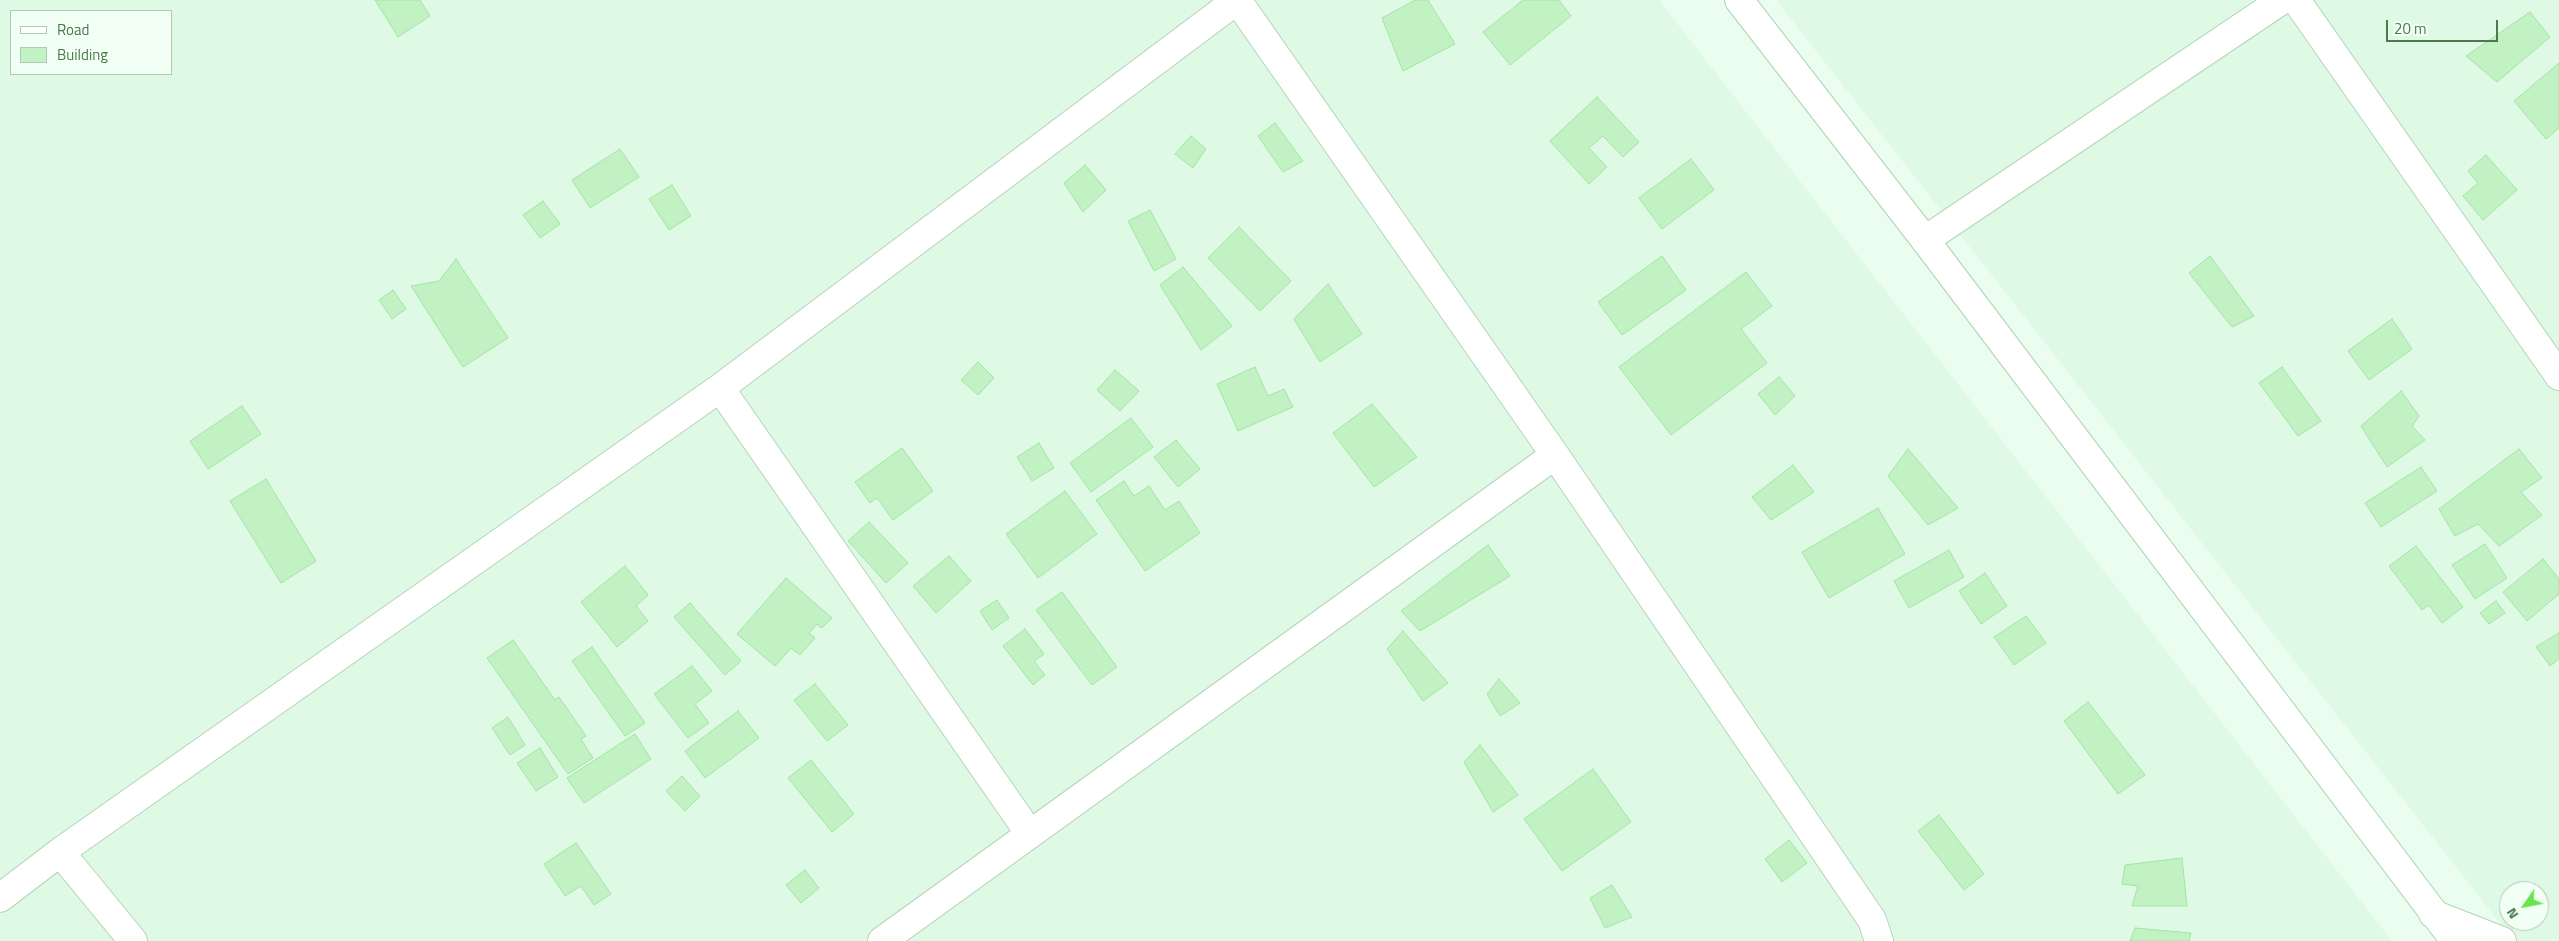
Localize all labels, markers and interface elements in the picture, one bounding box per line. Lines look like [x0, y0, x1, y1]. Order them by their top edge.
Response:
legend [10, 10, 172, 75]
scale bar [2389, 10, 2502, 42]
text: 20 m [2394, 17, 2427, 40]
text: Road [57, 18, 89, 41]
text: Building [57, 43, 108, 66]
north arrow [2499, 881, 2549, 931]
text: N [2500, 904, 2523, 924]

